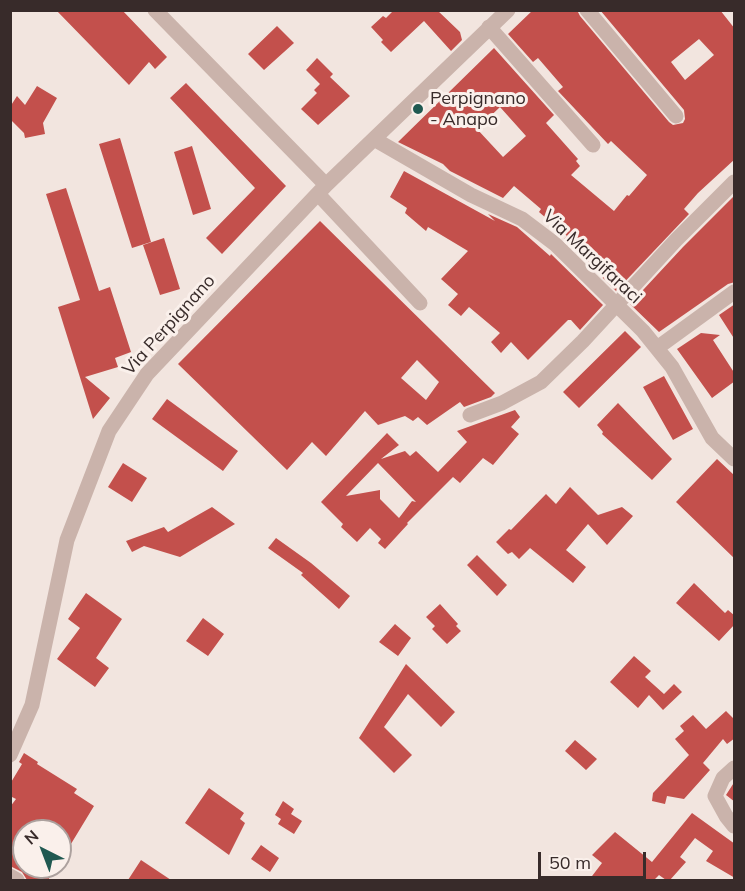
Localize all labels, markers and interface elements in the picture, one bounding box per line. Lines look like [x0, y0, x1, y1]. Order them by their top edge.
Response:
place label: Perpignano - Anapo [430, 88, 526, 130]
marker: Perpignano - Anapo [411, 102, 425, 116]
street label: Via Margifaraci [538, 206, 646, 308]
street label: Via Perpignano [118, 270, 220, 380]
north arrow [12, 819, 72, 879]
text: N [20, 826, 42, 849]
scale bar [541, 840, 649, 878]
text: 50 m [549, 851, 591, 874]

